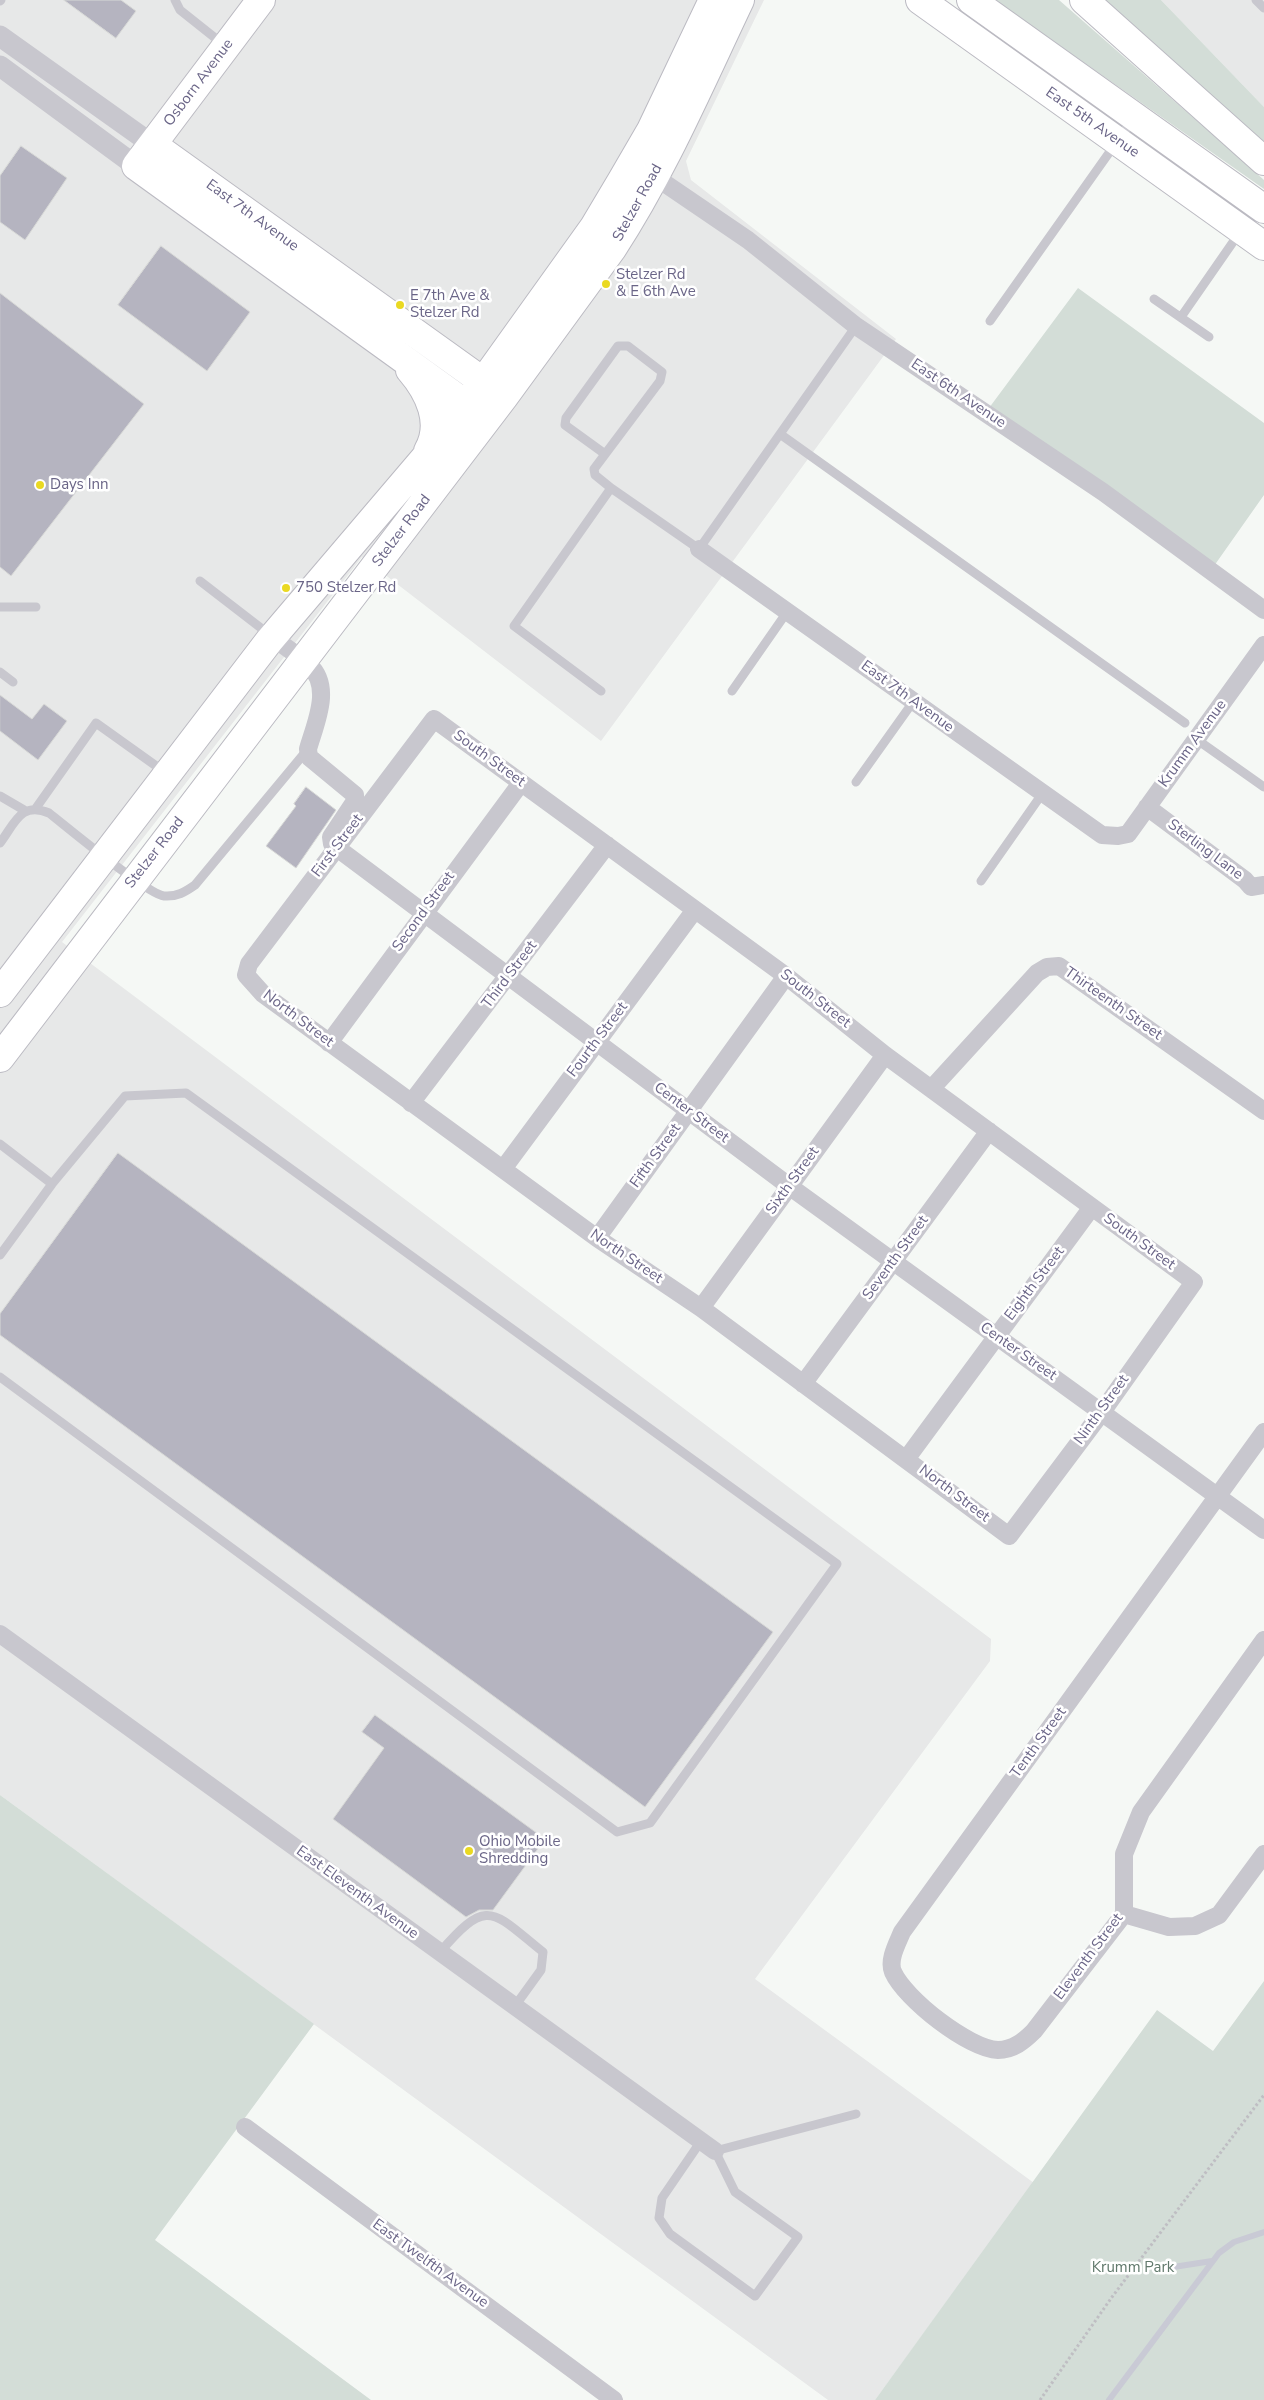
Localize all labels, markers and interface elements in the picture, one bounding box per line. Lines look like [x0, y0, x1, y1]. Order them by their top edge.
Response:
street label: Osborn Avenue [160, 36, 238, 130]
street label: East 5th Avenue [1042, 84, 1142, 162]
street label: Stelzer Road [609, 161, 667, 245]
street label: East 7th Avenue [202, 176, 302, 256]
place label: Stelzer Rd & E 6th Ave [616, 266, 696, 301]
marker: Stelzer Rd & E 6th Ave [600, 278, 612, 290]
place label: E 7th Ave & Stelzer Rd [410, 287, 490, 322]
marker: E 7th Ave & Stelzer Rd [394, 299, 406, 311]
street label: East 6th Avenue [907, 356, 1009, 432]
place label: Days Inn [50, 476, 109, 494]
marker: Days Inn [34, 479, 46, 491]
street label: Stelzer Road [369, 491, 435, 571]
place label: 750 Stelzer Rd [296, 579, 396, 597]
marker: 750 Stelzer Rd [280, 582, 292, 594]
street label: East 7th Avenue [857, 657, 957, 737]
street label: Krumm Avenue [1155, 697, 1231, 791]
street label: South Street [450, 727, 528, 791]
street label: First Street [308, 811, 368, 881]
street label: Stelzer Road [122, 814, 188, 892]
street label: Sterling Lane [1164, 816, 1246, 884]
street label: Second Street [389, 869, 459, 955]
street label: Third Street [479, 938, 541, 1012]
street label: Thirteenth Street [1061, 964, 1165, 1044]
street label: South Street [776, 966, 854, 1032]
street label: North Street [259, 987, 337, 1051]
street label: Fourth Street [564, 999, 632, 1081]
street label: Center Street [650, 1079, 732, 1147]
street label: Fifth Street [627, 1120, 685, 1192]
street label: Sixth Street [762, 1144, 824, 1218]
street label: South Street [1100, 1210, 1178, 1274]
street label: Seventh Street [859, 1212, 933, 1304]
street label: North Street [586, 1226, 666, 1288]
street label: Eighth Street [1001, 1243, 1069, 1325]
street label: Center Street [976, 1319, 1060, 1385]
street label: Ninth Street [1071, 1372, 1133, 1448]
street label: North Street [915, 1462, 993, 1526]
street label: Tenth Street [1007, 1704, 1071, 1782]
place label: Ohio Mobile Shredding [479, 1833, 560, 1868]
street label: East Eleventh Avenue [292, 1843, 422, 1943]
marker: Ohio Mobile Shredding [463, 1845, 475, 1857]
street label: Eleventh Street [1051, 1910, 1127, 2004]
street label: East Twelfth Avenue [368, 2216, 492, 2312]
park label: Krumm Park [1092, 2259, 1174, 2277]

